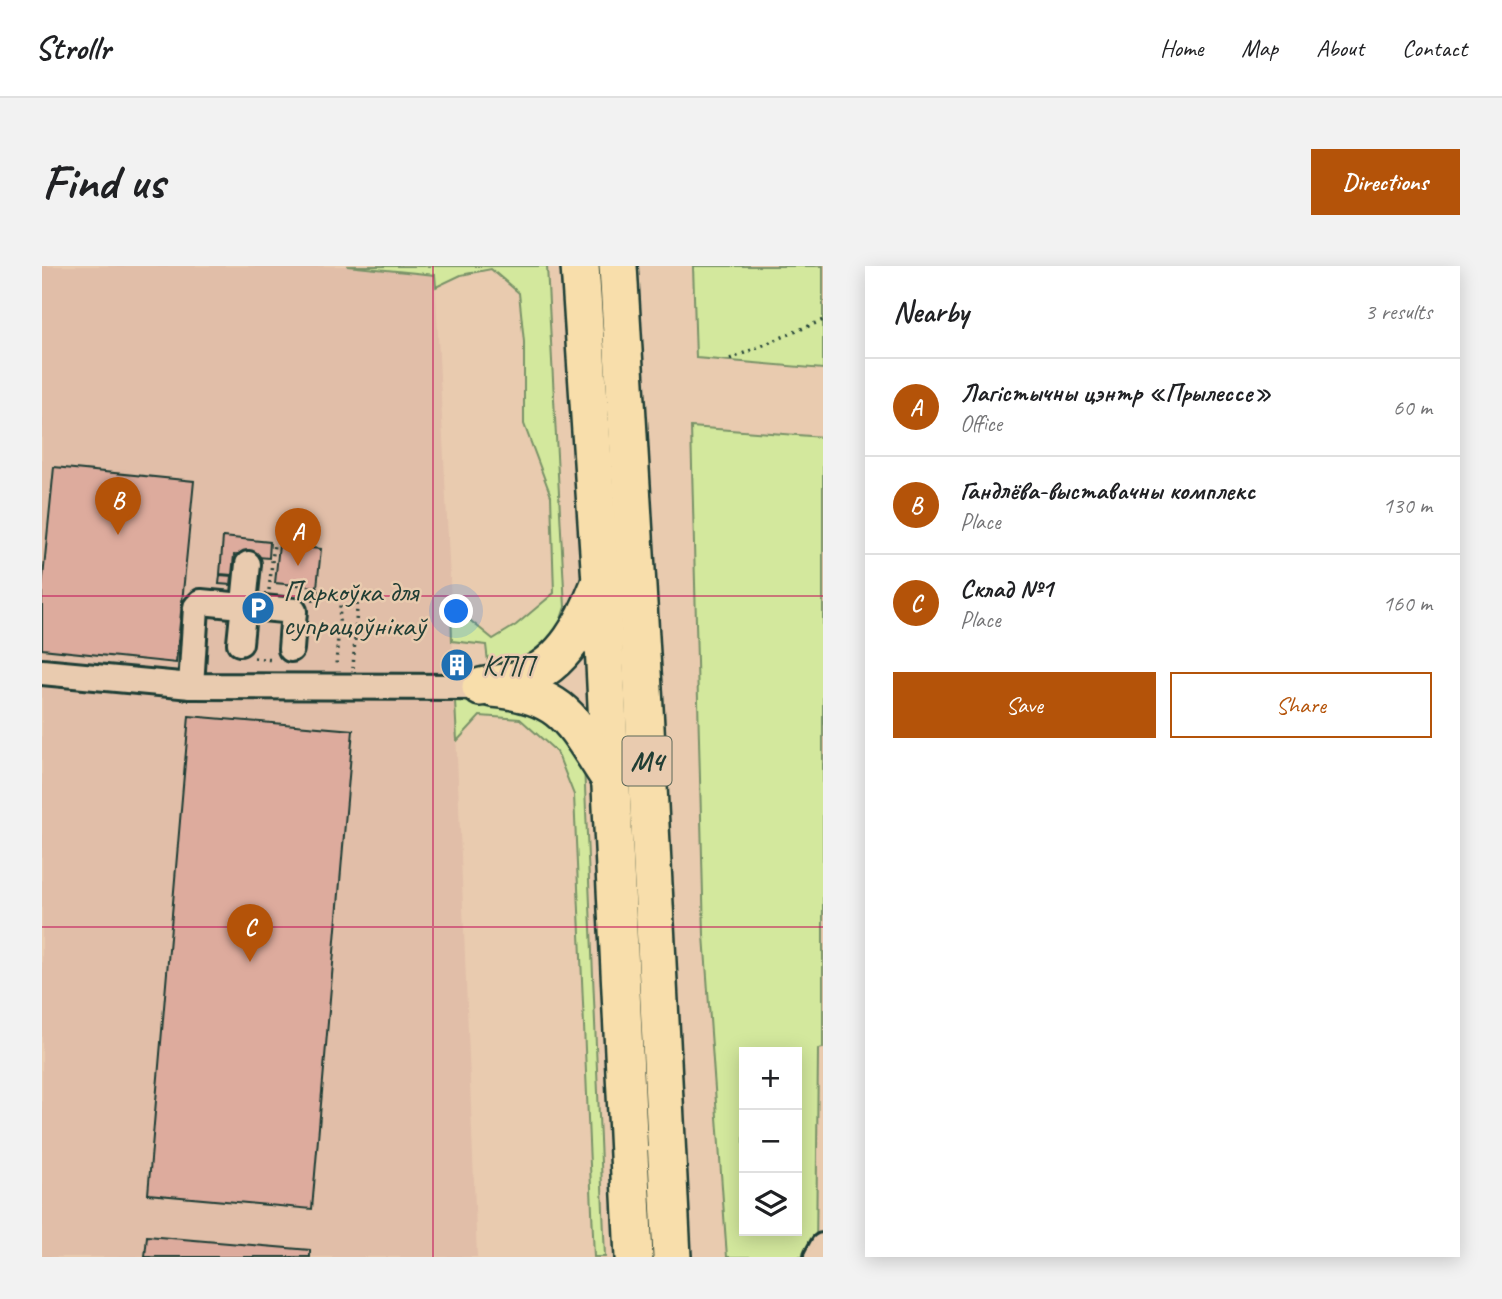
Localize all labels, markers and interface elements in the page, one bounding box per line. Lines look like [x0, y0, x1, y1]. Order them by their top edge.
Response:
text: Strollr [35, 27, 110, 69]
text: Home [1160, 33, 1203, 63]
text: Map [1241, 33, 1278, 63]
text: About [1316, 33, 1364, 63]
text: Contact [1402, 33, 1467, 63]
button: Directions [1311, 149, 1460, 215]
text: Find us [42, 151, 164, 213]
text: Nearby [893, 293, 969, 331]
text: 3 results [1365, 297, 1432, 326]
text: Лагістычны цэнтр «Прылессе» [960, 376, 1271, 409]
text: A [910, 393, 922, 422]
text: 60 m [1393, 393, 1432, 422]
text: Office [960, 409, 1002, 438]
text: Гандлёва-выставачны комплекс [960, 474, 1255, 507]
pin: B [95, 477, 141, 535]
text: B [910, 491, 922, 520]
text: 130 m [1383, 491, 1432, 520]
text: Place [960, 507, 1000, 536]
pin: A [275, 508, 321, 566]
place label: Паркоўка для супрацоўнікаў [283, 572, 428, 644]
text: Склад №1 [960, 572, 1053, 605]
parking icon: Паркоўка для супрацоўнікаў [239, 589, 277, 627]
text: C [911, 589, 921, 618]
text: 160 m [1383, 589, 1432, 618]
your location [439, 594, 473, 628]
text: Place [960, 605, 1000, 634]
building icon: КПП [438, 646, 476, 684]
place label: КПП [482, 646, 538, 684]
button: Save [893, 672, 1156, 738]
button: Share [1170, 672, 1432, 738]
road number: М4 [622, 736, 672, 786]
pin: C [227, 904, 273, 962]
map controls [739, 1047, 802, 1236]
button: + [739, 1047, 802, 1110]
button: − [739, 1110, 802, 1173]
button: layers [739, 1173, 802, 1236]

